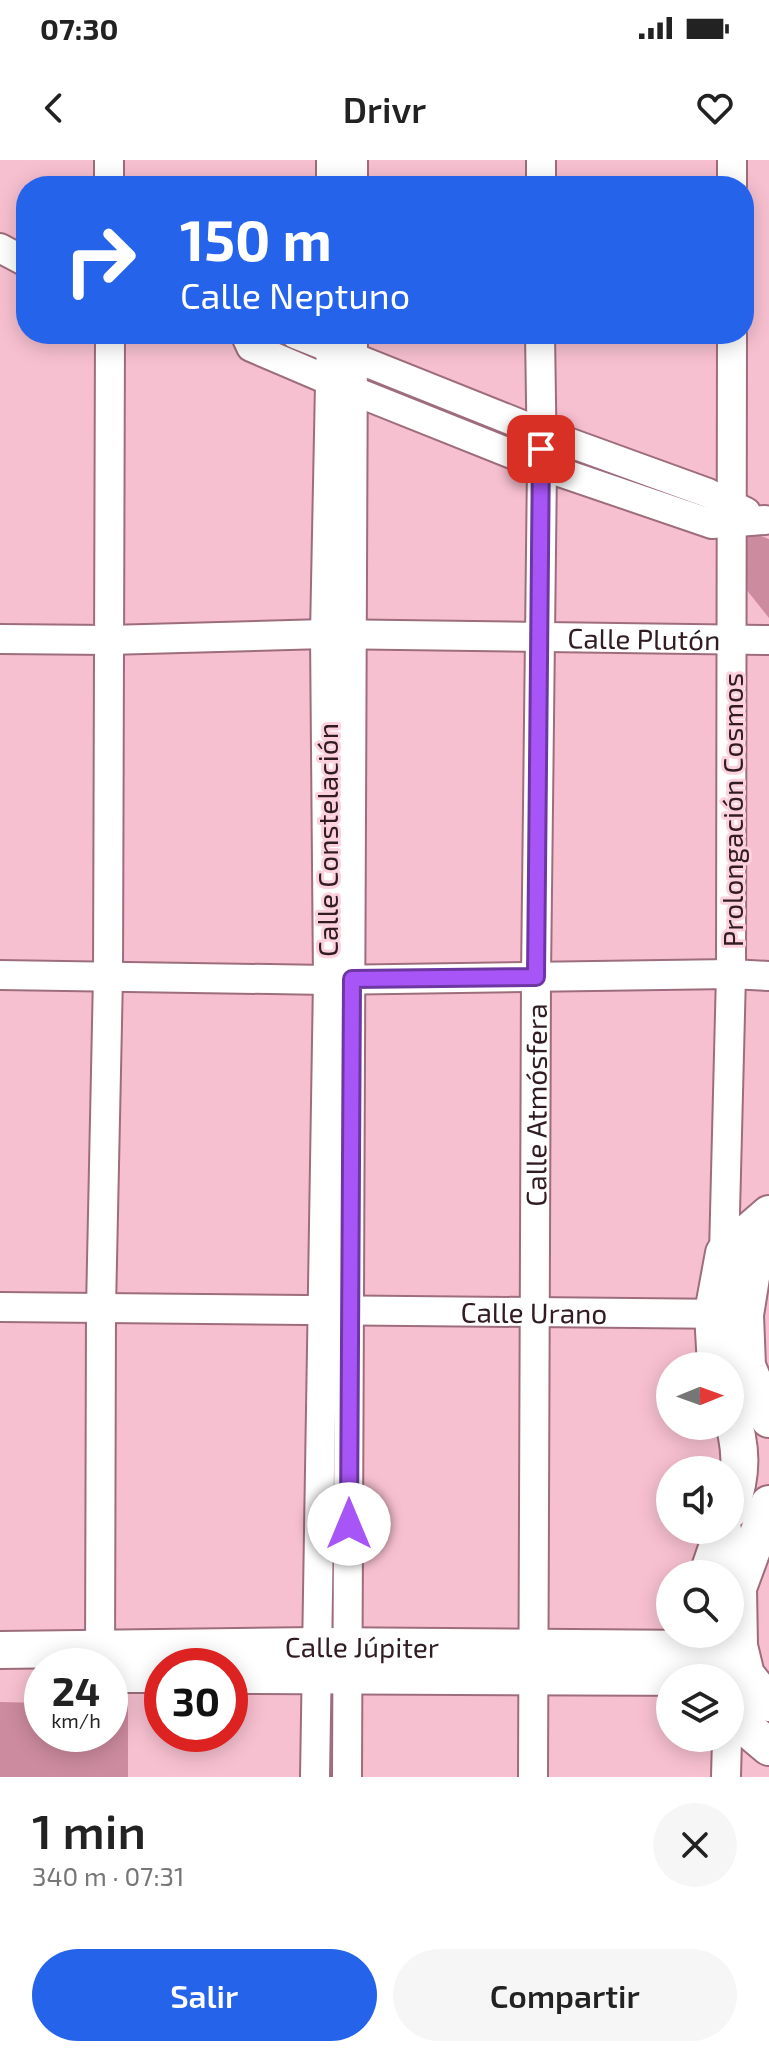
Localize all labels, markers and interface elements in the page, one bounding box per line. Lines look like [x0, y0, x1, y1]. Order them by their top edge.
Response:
text: 07:30 [40, 10, 118, 46]
icon: back [32, 86, 76, 130]
icon: heart [693, 86, 737, 130]
text: Drivr [343, 87, 426, 130]
text: 150 m [180, 205, 332, 272]
icon: right [48, 208, 152, 312]
text: Calle Neptuno [180, 273, 410, 316]
pin [507, 415, 575, 483]
icon: arrive [519, 427, 563, 471]
street label: Calle Plutón [567, 620, 721, 656]
street label: Prolongación Cosmos [715, 673, 749, 947]
street label: Calle Constelación [310, 723, 344, 957]
street label: Calle Atmósfera [518, 1003, 553, 1207]
street label: Calle Urano [460, 1294, 608, 1330]
north arrow [656, 1352, 744, 1440]
map controls [656, 1352, 744, 1752]
button: sound [656, 1456, 744, 1544]
position arrow [307, 1482, 391, 1566]
button: search [656, 1560, 744, 1648]
street label: Calle Júpiter [285, 1629, 439, 1664]
speed limit sign: 30 [144, 1648, 248, 1752]
button: layers [656, 1664, 744, 1752]
text: 24 [52, 1666, 100, 1714]
text: km/h [51, 1708, 101, 1732]
text: 1 min [32, 1801, 146, 1859]
button: close [653, 1803, 737, 1887]
text: 340 m · 07:31 [32, 1860, 184, 1891]
button: Salir [32, 1949, 377, 2041]
button: Compartir [393, 1949, 737, 2041]

